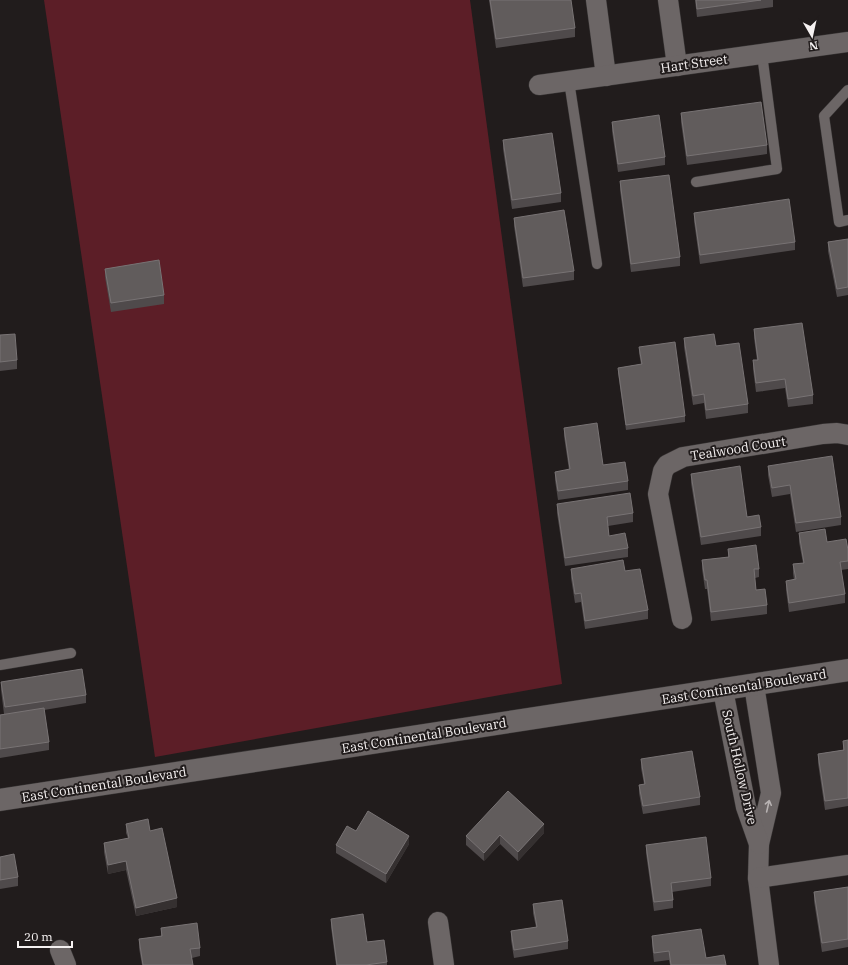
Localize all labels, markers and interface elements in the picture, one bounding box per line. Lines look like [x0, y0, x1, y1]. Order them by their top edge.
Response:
north arrow [792, 16, 832, 56]
text: N [808, 38, 819, 54]
street label: Hart Street [660, 50, 729, 77]
street label: Tealwood Court [689, 433, 787, 464]
street label: East Continental Boulevard [660, 665, 828, 708]
street label: South Hollow Drive [718, 708, 761, 826]
street label: East Continental Boulevard [340, 714, 508, 757]
street label: East Continental Boulevard [20, 763, 188, 806]
one-way arrow [765, 800, 772, 813]
scale bar [18, 923, 72, 949]
text: 20 m [24, 929, 53, 944]

